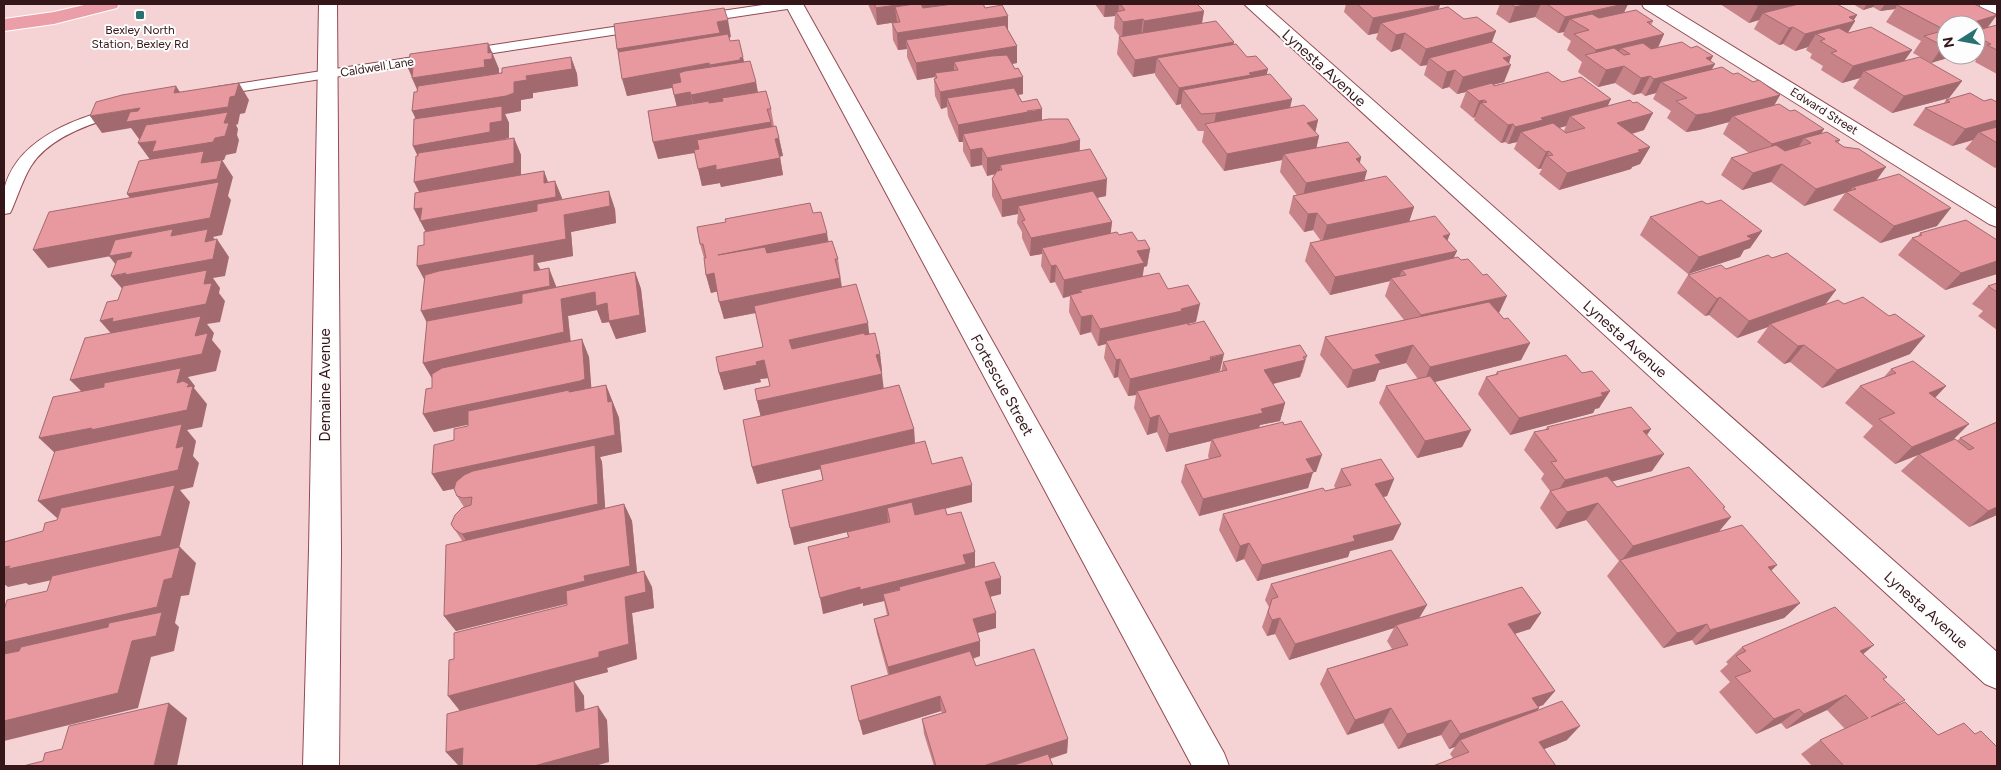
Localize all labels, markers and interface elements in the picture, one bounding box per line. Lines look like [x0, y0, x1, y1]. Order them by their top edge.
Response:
marker: Bexley North Station, Bexley Rd [134, 9, 146, 21]
north arrow [1936, 15, 1986, 65]
place label: Bexley North Station, Bexley Rd [91, 23, 189, 51]
street label: Lynesta Avenue [1278, 26, 1370, 110]
text: N [1939, 35, 1958, 49]
street label: Caldwell Lane [339, 54, 415, 80]
street label: Edward Street [1788, 85, 1861, 138]
street label: Lynesta Avenue [1579, 297, 1671, 381]
street label: Demaine Avenue [316, 328, 334, 442]
street label: Fortescue Street [967, 331, 1037, 439]
street label: Lynesta Avenue [1880, 568, 1972, 652]

